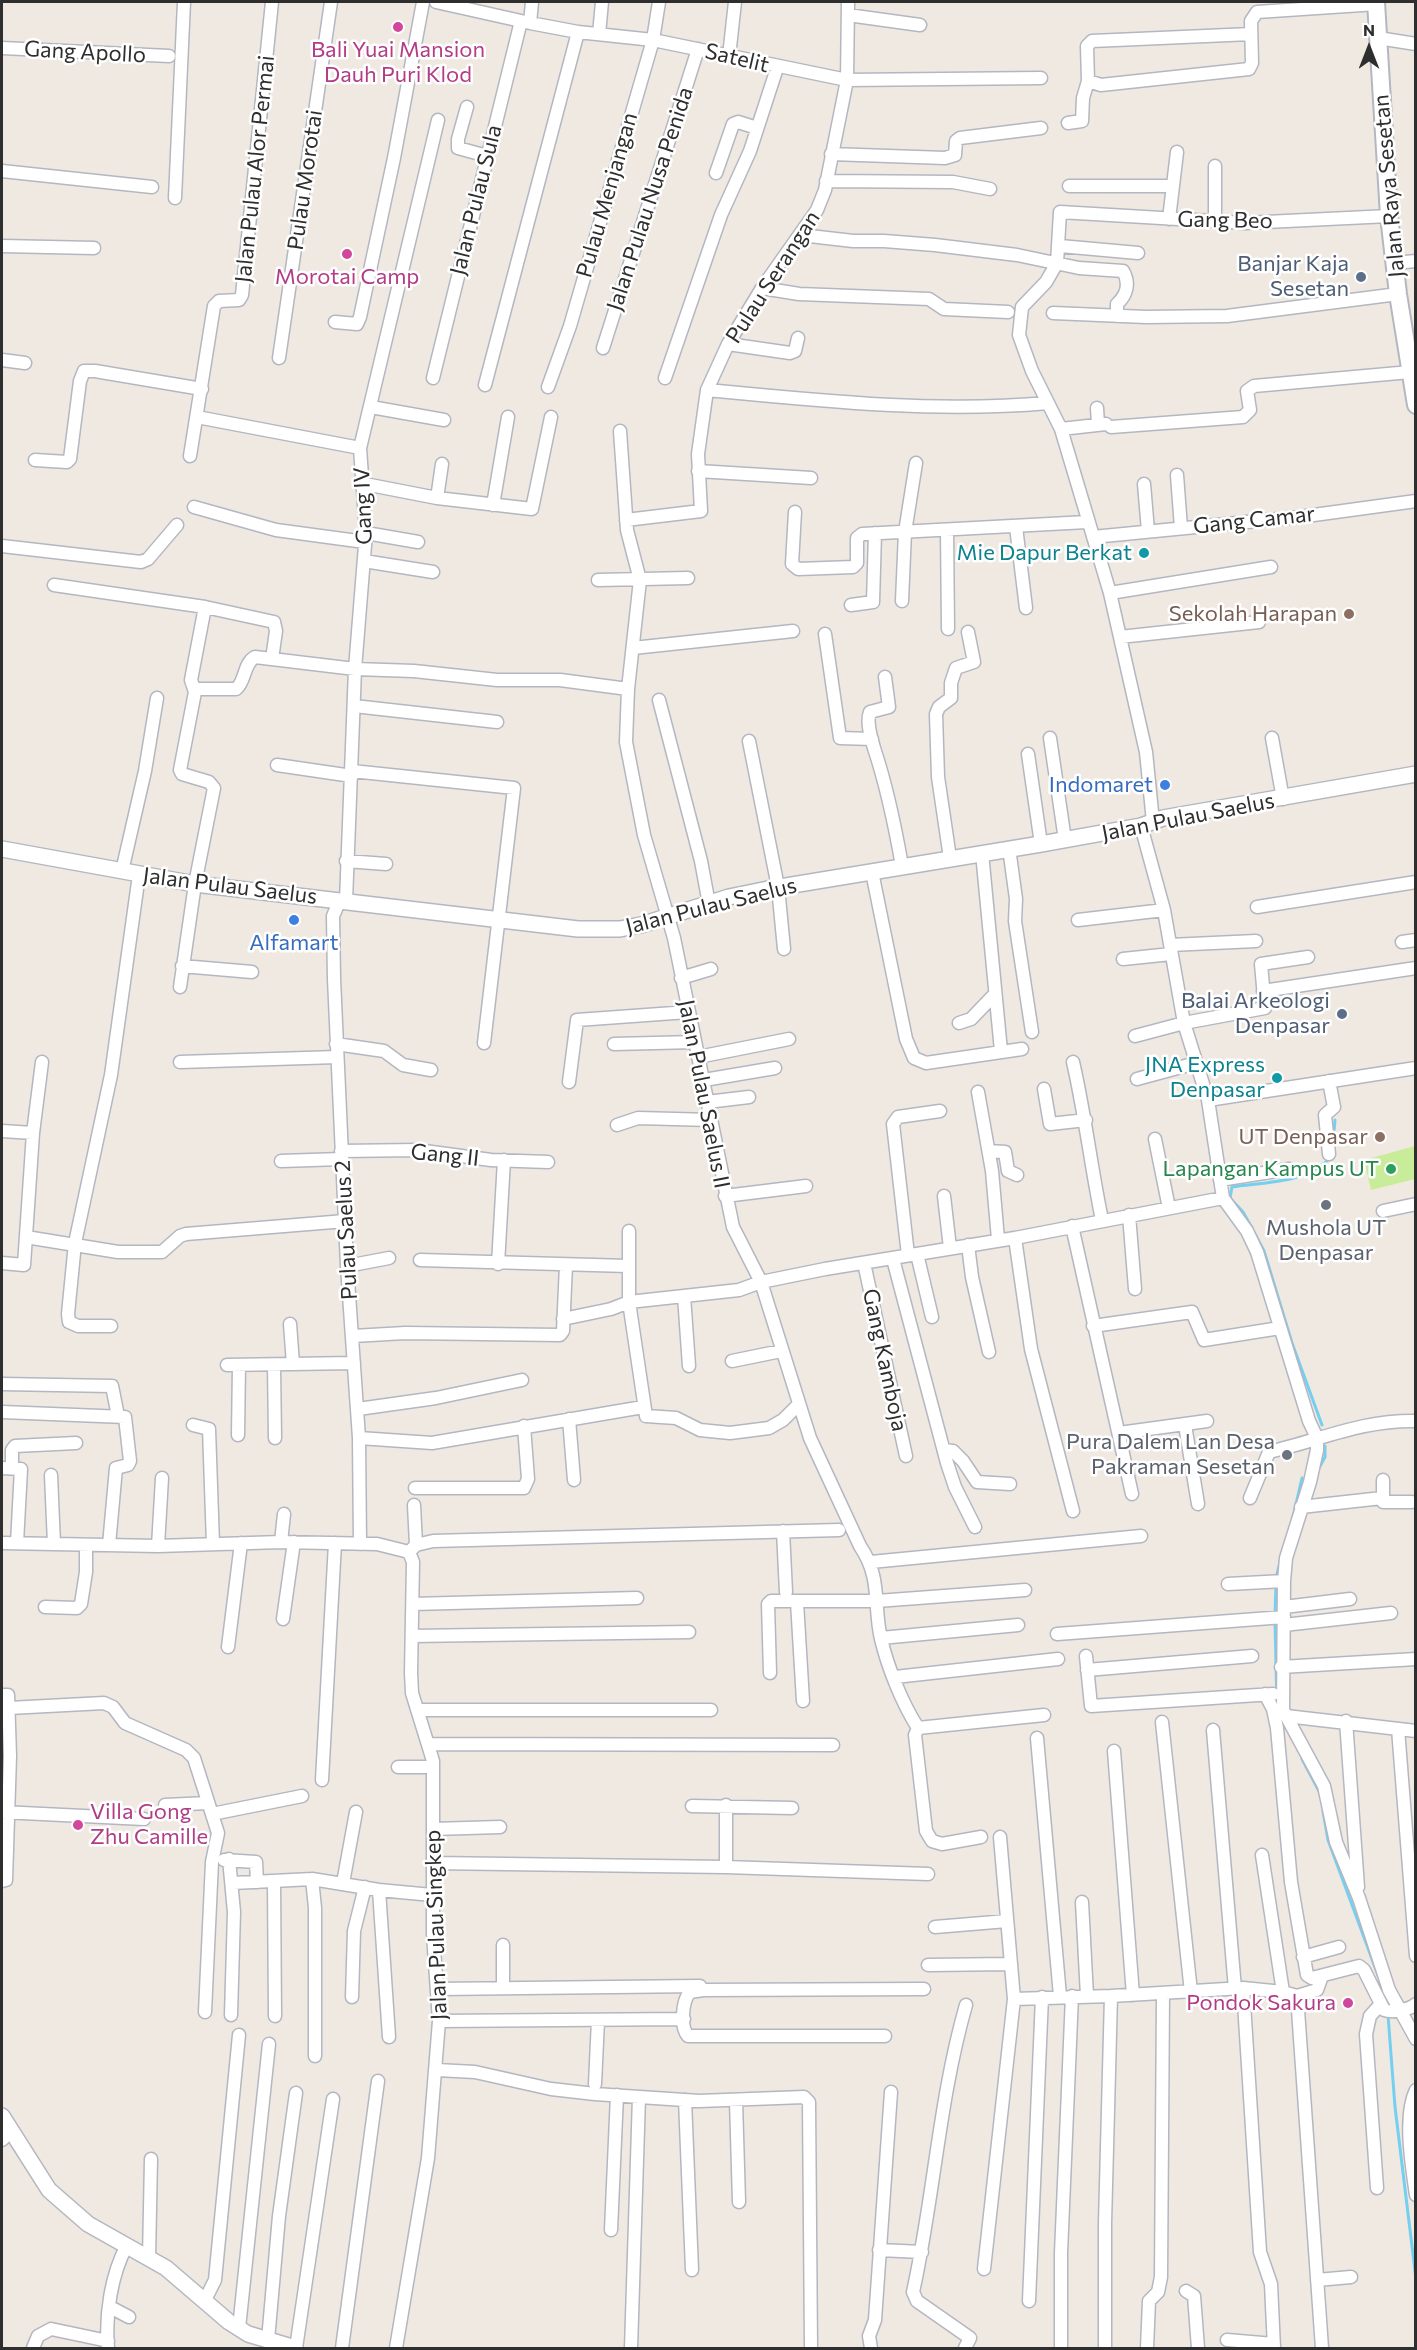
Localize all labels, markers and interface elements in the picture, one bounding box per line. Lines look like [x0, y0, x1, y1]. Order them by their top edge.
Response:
north arrow [1339, 18, 1399, 78]
marker: Bali Yuai Mansion Dauh Puri Klod [391, 20, 405, 34]
text: N [1363, 20, 1375, 39]
street label: Gang Apollo [23, 36, 147, 68]
place label: Bali Yuai Mansion Dauh Puri Klod [311, 37, 485, 88]
street label: Satelit [702, 38, 772, 78]
street label: Jalan Pulau Alor Permai [230, 54, 280, 284]
street label: Jalan Pulau Nusa Penida [601, 84, 699, 314]
street label: Jalan Raya Sesetan [1368, 93, 1410, 279]
street label: Pulau Morotai [282, 108, 328, 252]
street label: Pulau Menjangan [571, 109, 643, 281]
street label: Jalan Pulau Sula [445, 122, 507, 278]
street label: Pulau Serangan [720, 206, 826, 348]
street label: Gang Beo [1177, 206, 1273, 234]
marker: Morotai Camp [340, 247, 354, 261]
place label: Banjar Kaja Sesetan [1237, 251, 1349, 302]
place label: Morotai Camp [275, 264, 419, 290]
marker: Banjar Kaja Sesetan [1354, 270, 1368, 284]
street label: Gang IV [348, 467, 378, 545]
street label: Gang Camar [1192, 500, 1316, 540]
place label: Mie Dapur Berkat [956, 540, 1132, 566]
marker: Mie Dapur Berkat [1137, 546, 1151, 560]
place label: Sekolah Harapan [1169, 601, 1337, 627]
marker: Sekolah Harapan [1342, 607, 1356, 621]
place label: Indomaret [1049, 772, 1153, 798]
marker: Indomaret [1158, 778, 1172, 792]
street label: Jalan Pulau Saelus [1099, 787, 1277, 847]
street label: Jalan Pulau Saelus [141, 862, 319, 910]
street label: Jalan Pulau Saelus [623, 872, 799, 940]
marker: Alfamart [287, 913, 301, 927]
place label: Alfamart [249, 930, 339, 956]
place label: Balai Arkeologi Denpasar [1181, 988, 1330, 1040]
street label: Jalan Pulau Saelus II [673, 997, 735, 1191]
marker: Balai Arkeologi Denpasar [1335, 1007, 1349, 1021]
place label: JNA Express Denpasar [1145, 1052, 1265, 1104]
marker: JNA Express Denpasar [1270, 1071, 1284, 1085]
place label: UT Denpasar [1238, 1124, 1368, 1150]
marker: UT Denpasar [1373, 1130, 1387, 1144]
street label: Gang II [409, 1138, 481, 1172]
place label: Lapangan Kampus UT [1163, 1156, 1379, 1182]
street label: Pulau Saelus 2 [329, 1159, 363, 1301]
marker: Lapangan Kampus UT [1384, 1162, 1398, 1176]
marker: Mushola UT Denpasar [1319, 1198, 1333, 1212]
place label: Mushola UT Denpasar [1266, 1215, 1386, 1266]
street label: Gang Kamboja [857, 1286, 913, 1434]
place label: Pura Dalem Lan Desa Pakraman Sesetan [1066, 1429, 1275, 1480]
marker: Pura Dalem Lan Desa Pakraman Sesetan [1280, 1448, 1294, 1462]
place label: Villa Gong Zhu Camille [90, 1799, 208, 1850]
marker: Villa Gong Zhu Camille [71, 1818, 85, 1832]
street label: Jalan Pulau Singkep [419, 1829, 453, 2021]
place label: Pondok Sakura [1186, 1990, 1336, 2016]
marker: Pondok Sakura [1341, 1996, 1355, 2010]

